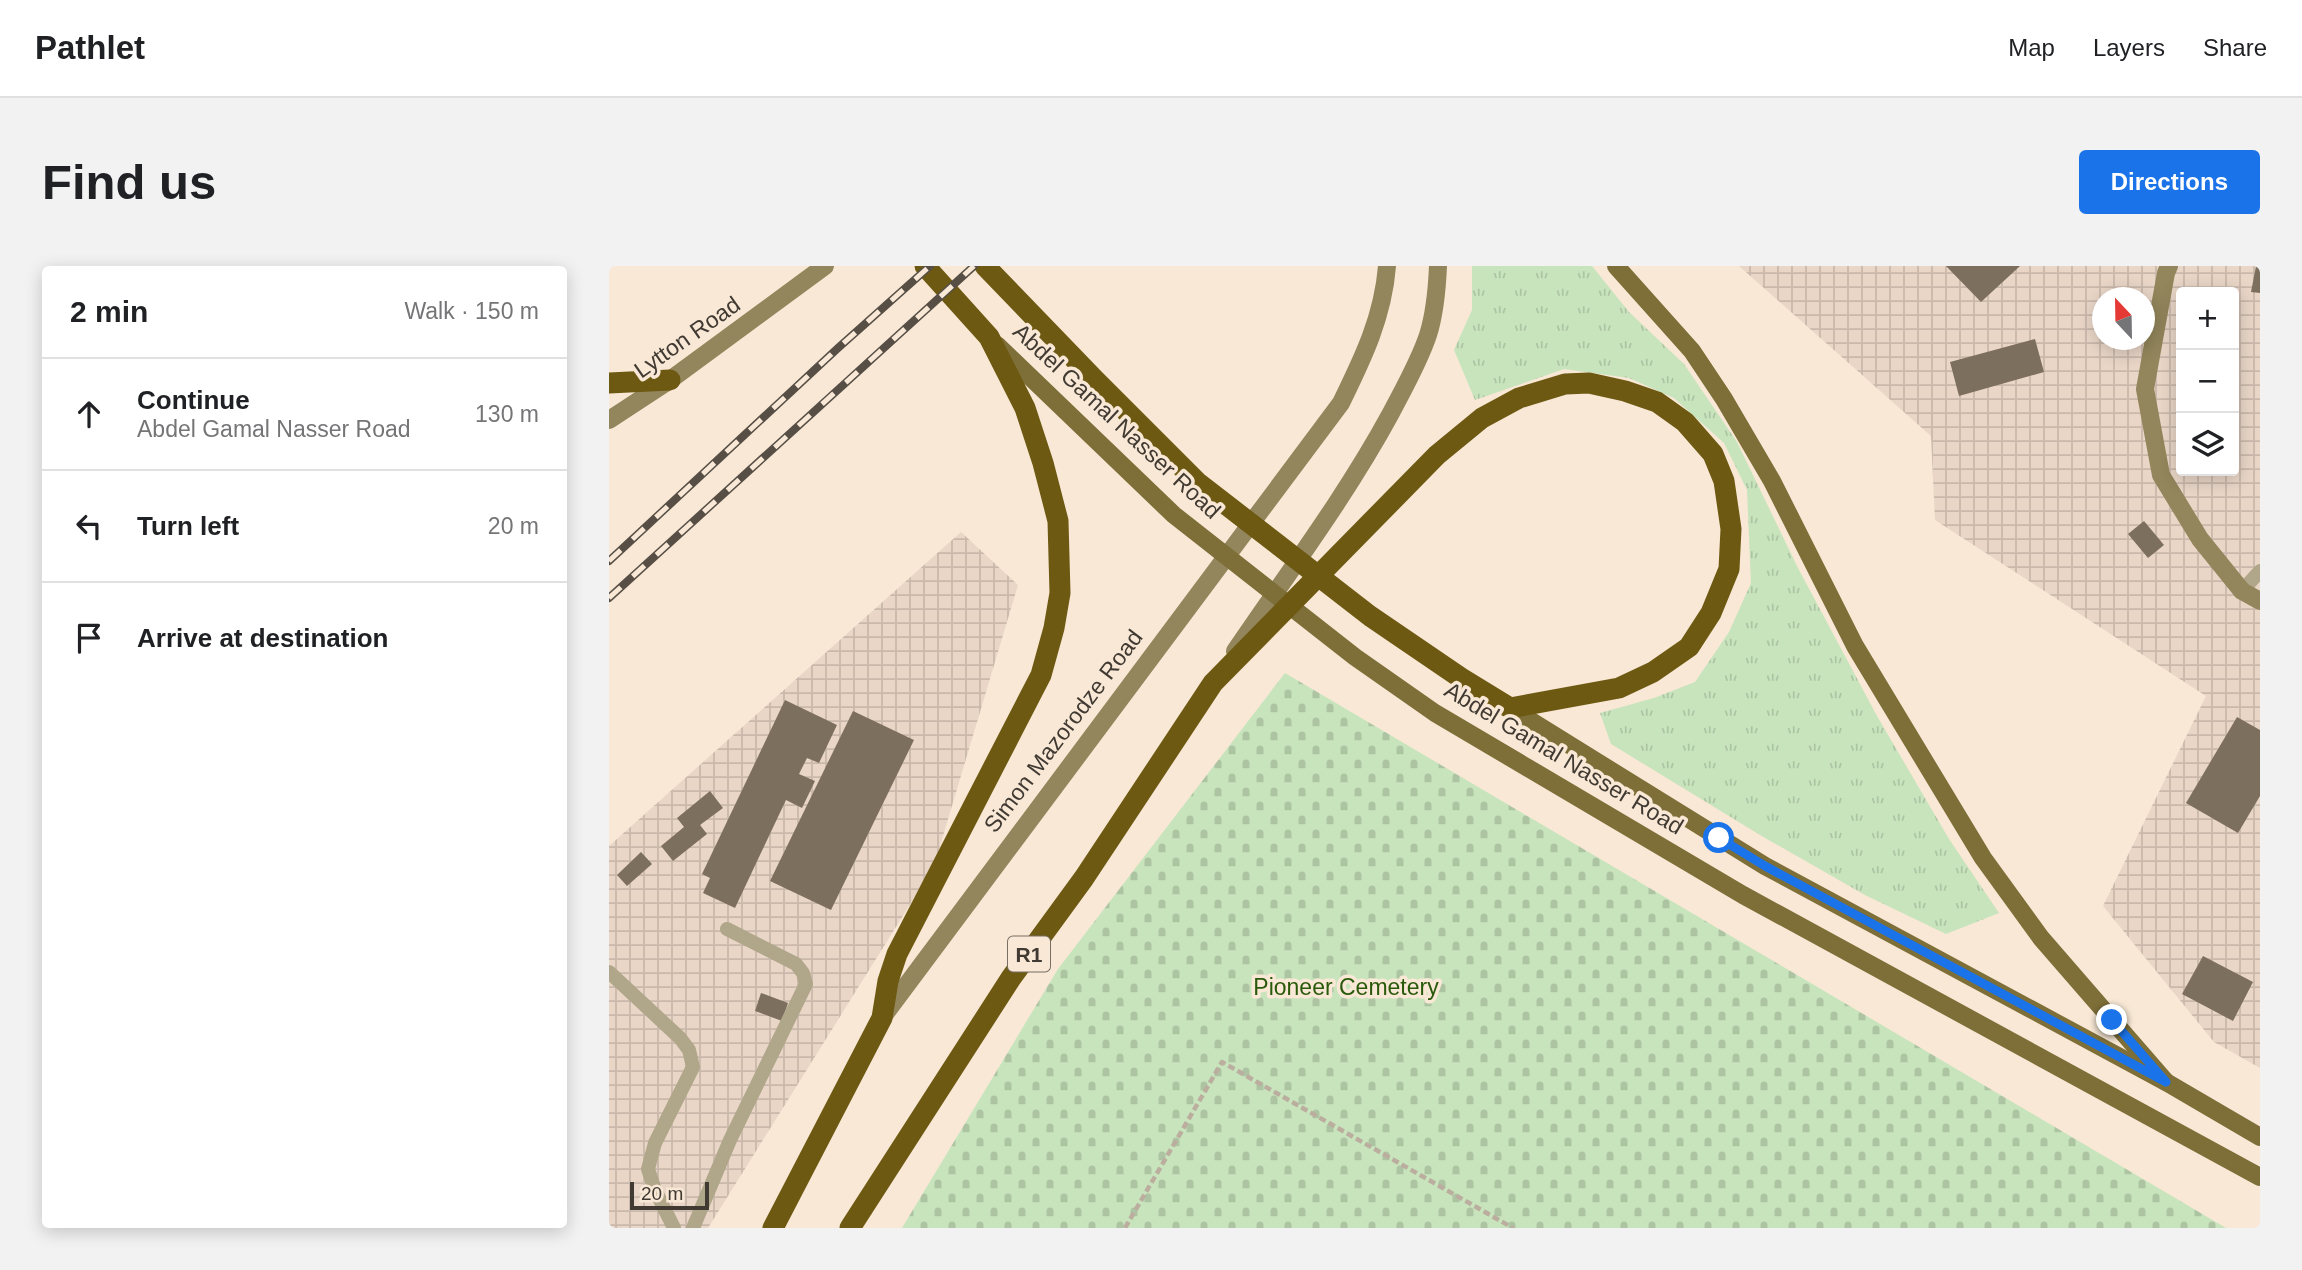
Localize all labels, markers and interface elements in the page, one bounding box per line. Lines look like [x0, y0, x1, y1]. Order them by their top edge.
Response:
text: Pathlet [35, 29, 145, 66]
text: Map [2008, 34, 2055, 61]
text: Layers [2093, 34, 2165, 61]
text: Share [2203, 34, 2267, 61]
button: Directions [2079, 150, 2260, 214]
text: Find us [42, 155, 216, 209]
north arrow [2092, 287, 2155, 350]
map controls [2176, 287, 2239, 476]
button: + [2176, 287, 2239, 350]
street label: Lytton Road [629, 291, 745, 383]
text: 2 min [70, 295, 148, 328]
text: Walk · 150 m [404, 298, 539, 324]
street label: Abdel Gamal Nasser Road [1008, 318, 1226, 524]
button: − [2176, 350, 2239, 413]
text: Continue [137, 385, 250, 415]
icon: ahead [70, 395, 108, 433]
text: 130 m [475, 401, 539, 427]
button: layers [2176, 413, 2239, 476]
text: Abdel Gamal Nasser Road [137, 416, 411, 442]
icon: left [70, 507, 108, 545]
text: Turn left [137, 511, 239, 541]
text: 20 m [488, 513, 539, 539]
icon: arrive [70, 619, 108, 657]
text: Arrive at destination [137, 623, 388, 653]
street label: Simon Mazorodze Road [978, 625, 1148, 837]
street label: Abdel Gamal Nasser Road [1440, 676, 1688, 840]
route start [1703, 822, 1734, 853]
road number: R1 [1008, 936, 1050, 972]
park label: Pioneer Cemetery [1253, 974, 1439, 1000]
route end [2096, 1004, 2127, 1035]
scale bar [630, 1179, 709, 1211]
text: 20 m [641, 1183, 683, 1204]

